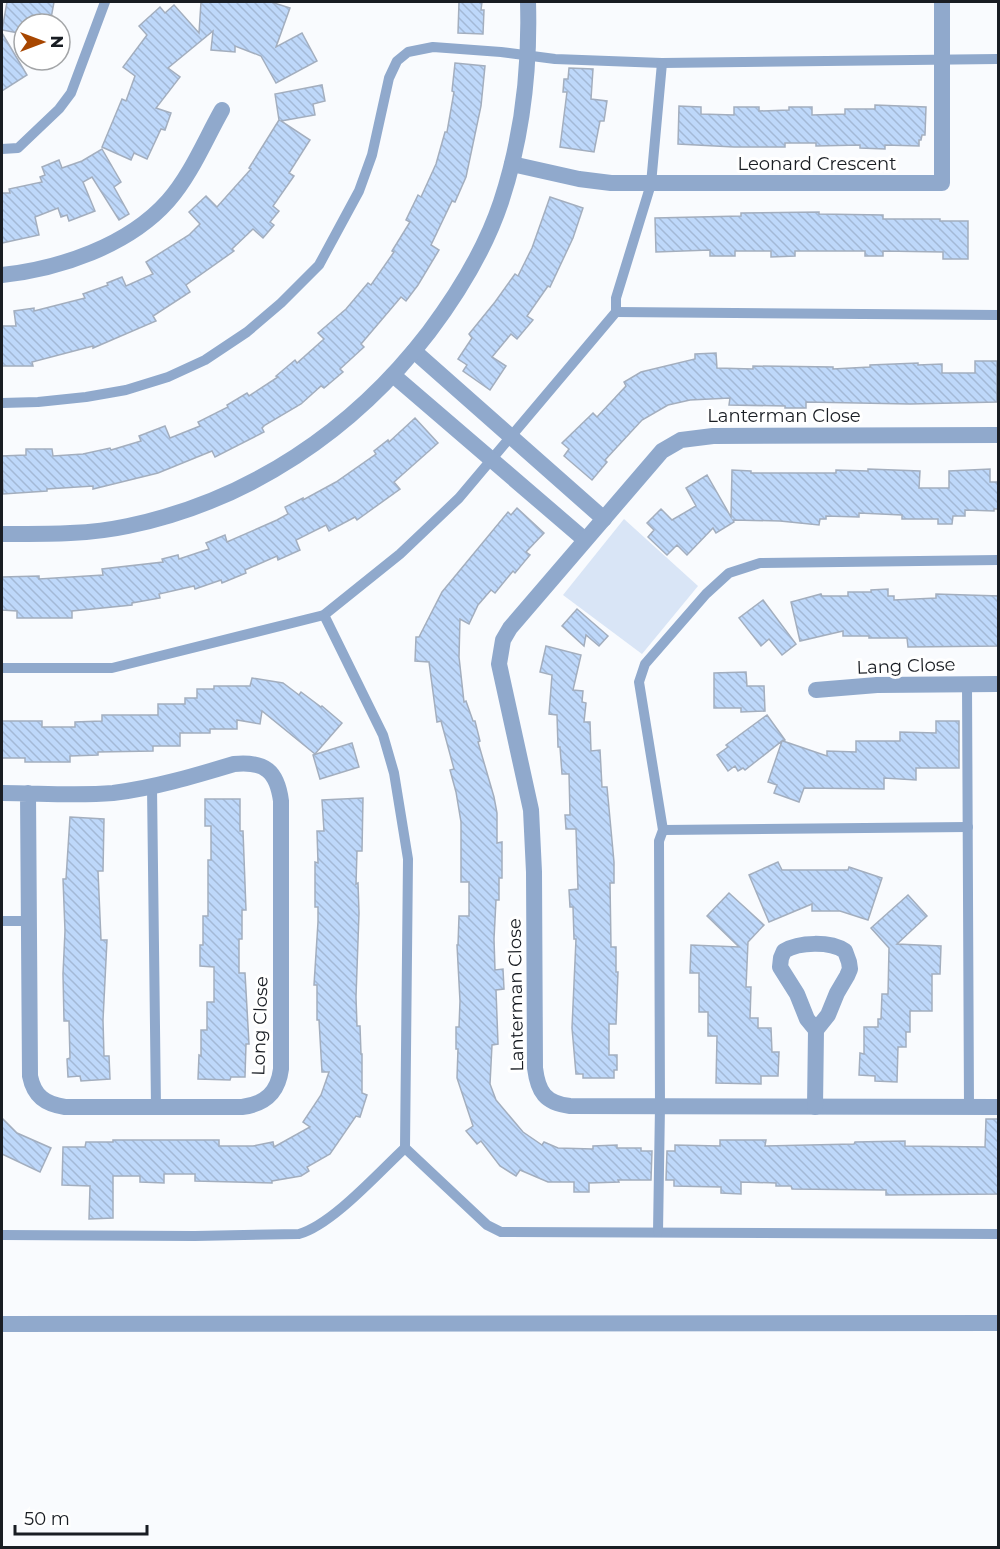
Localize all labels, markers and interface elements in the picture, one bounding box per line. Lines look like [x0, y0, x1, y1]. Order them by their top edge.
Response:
north arrow [12, 12, 72, 72]
text: N [47, 36, 66, 48]
street label: Leonard Crescent [737, 153, 897, 175]
street label: Lanterman Close [707, 405, 861, 427]
street label: Lang Close [856, 653, 956, 679]
street label: Lanterman Close [504, 918, 528, 1072]
street label: Long Close [247, 976, 273, 1076]
scale bar [15, 1498, 147, 1536]
text: 50 m [24, 1508, 70, 1530]

